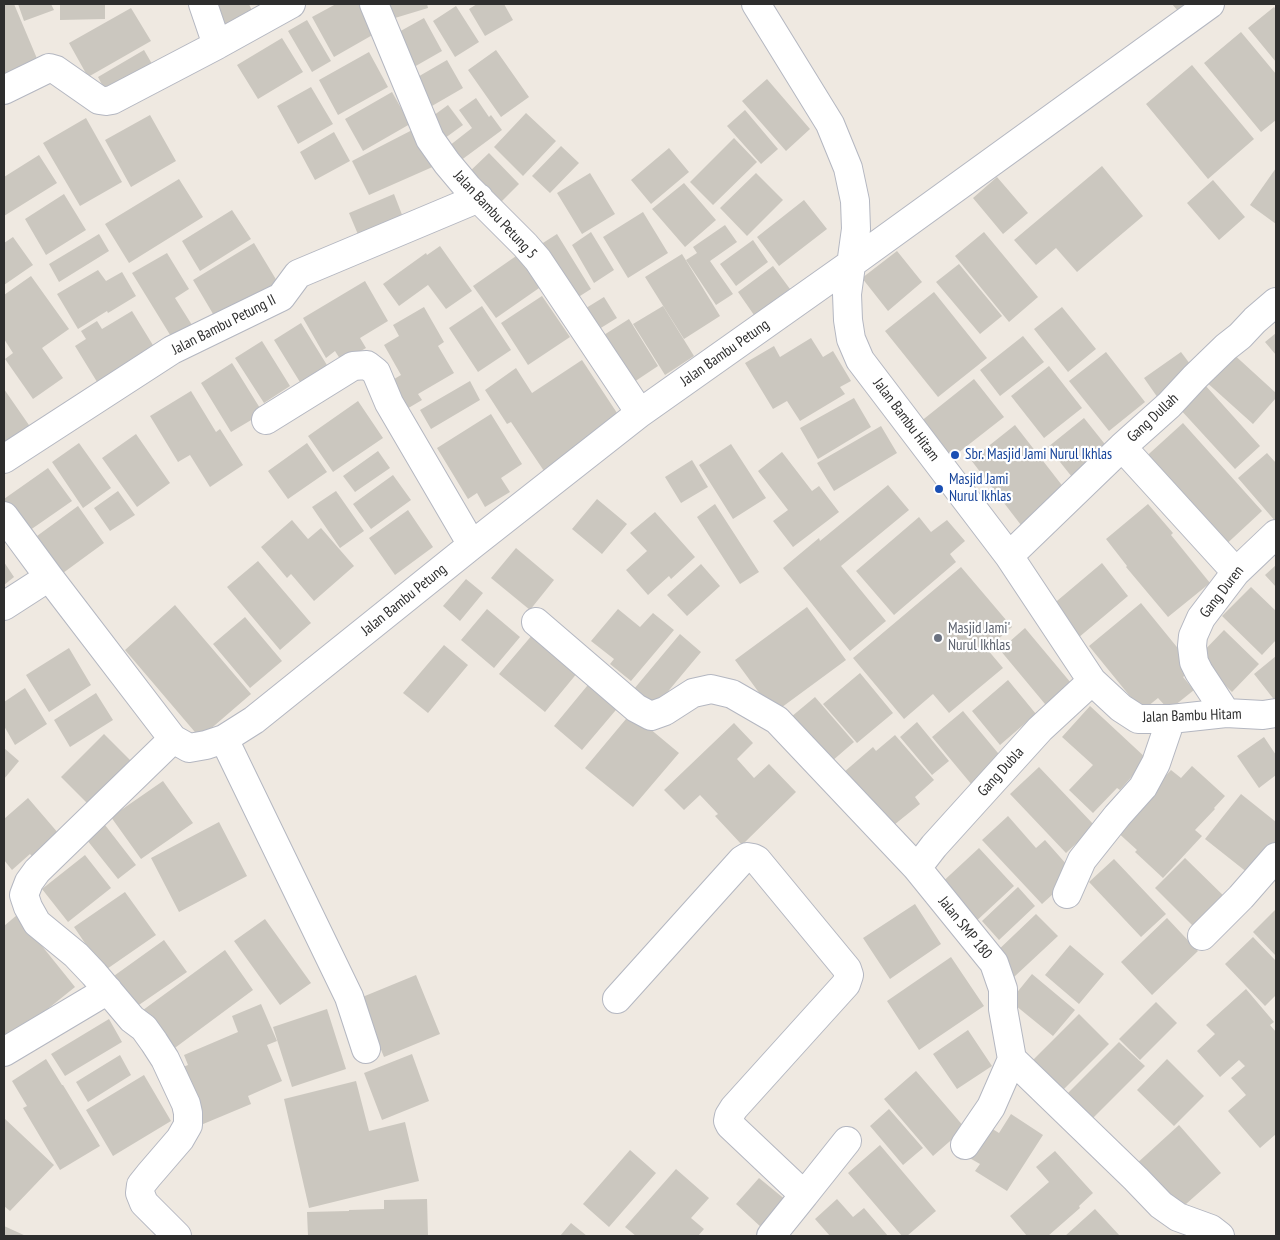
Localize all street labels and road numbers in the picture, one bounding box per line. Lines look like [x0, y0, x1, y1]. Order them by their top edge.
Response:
street label: Jalan Bambu Petung 5 [450, 167, 540, 263]
street label: Jalan Bambu Petung II [169, 291, 279, 359]
street label: Jalan Bambu Petung [677, 316, 773, 390]
street label: Jalan Bambu Hitam [869, 375, 943, 465]
street label: Gang Dullah [1124, 390, 1182, 446]
street label: Jalan Bambu Petung [358, 560, 450, 640]
street label: Gang Duren [1196, 562, 1248, 622]
street label: Jalan Bambu Hitam [1142, 705, 1242, 727]
street label: Gang Dubla [974, 744, 1028, 800]
street label: Jalan SMP 180 [934, 893, 996, 963]

